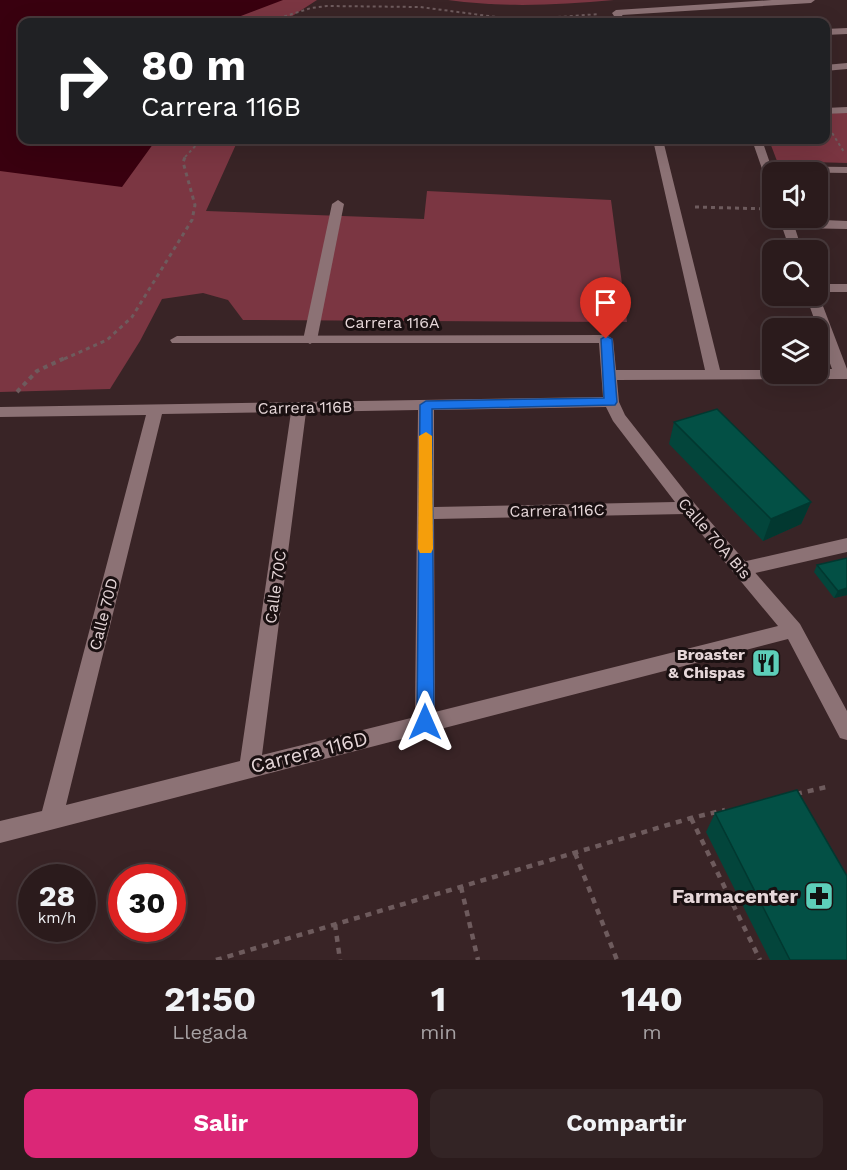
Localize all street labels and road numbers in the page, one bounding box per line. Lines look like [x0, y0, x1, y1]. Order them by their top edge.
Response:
street label: Carrera 116A [345, 313, 440, 332]
street label: Carrera 116B [257, 397, 353, 418]
street label: Calle 70A Bis [674, 494, 755, 583]
street label: Carrera 116C [509, 500, 605, 521]
street label: Calle 70C [261, 549, 290, 625]
street label: Calle 70D [85, 576, 122, 652]
street label: Carrera 116D [248, 726, 370, 778]

